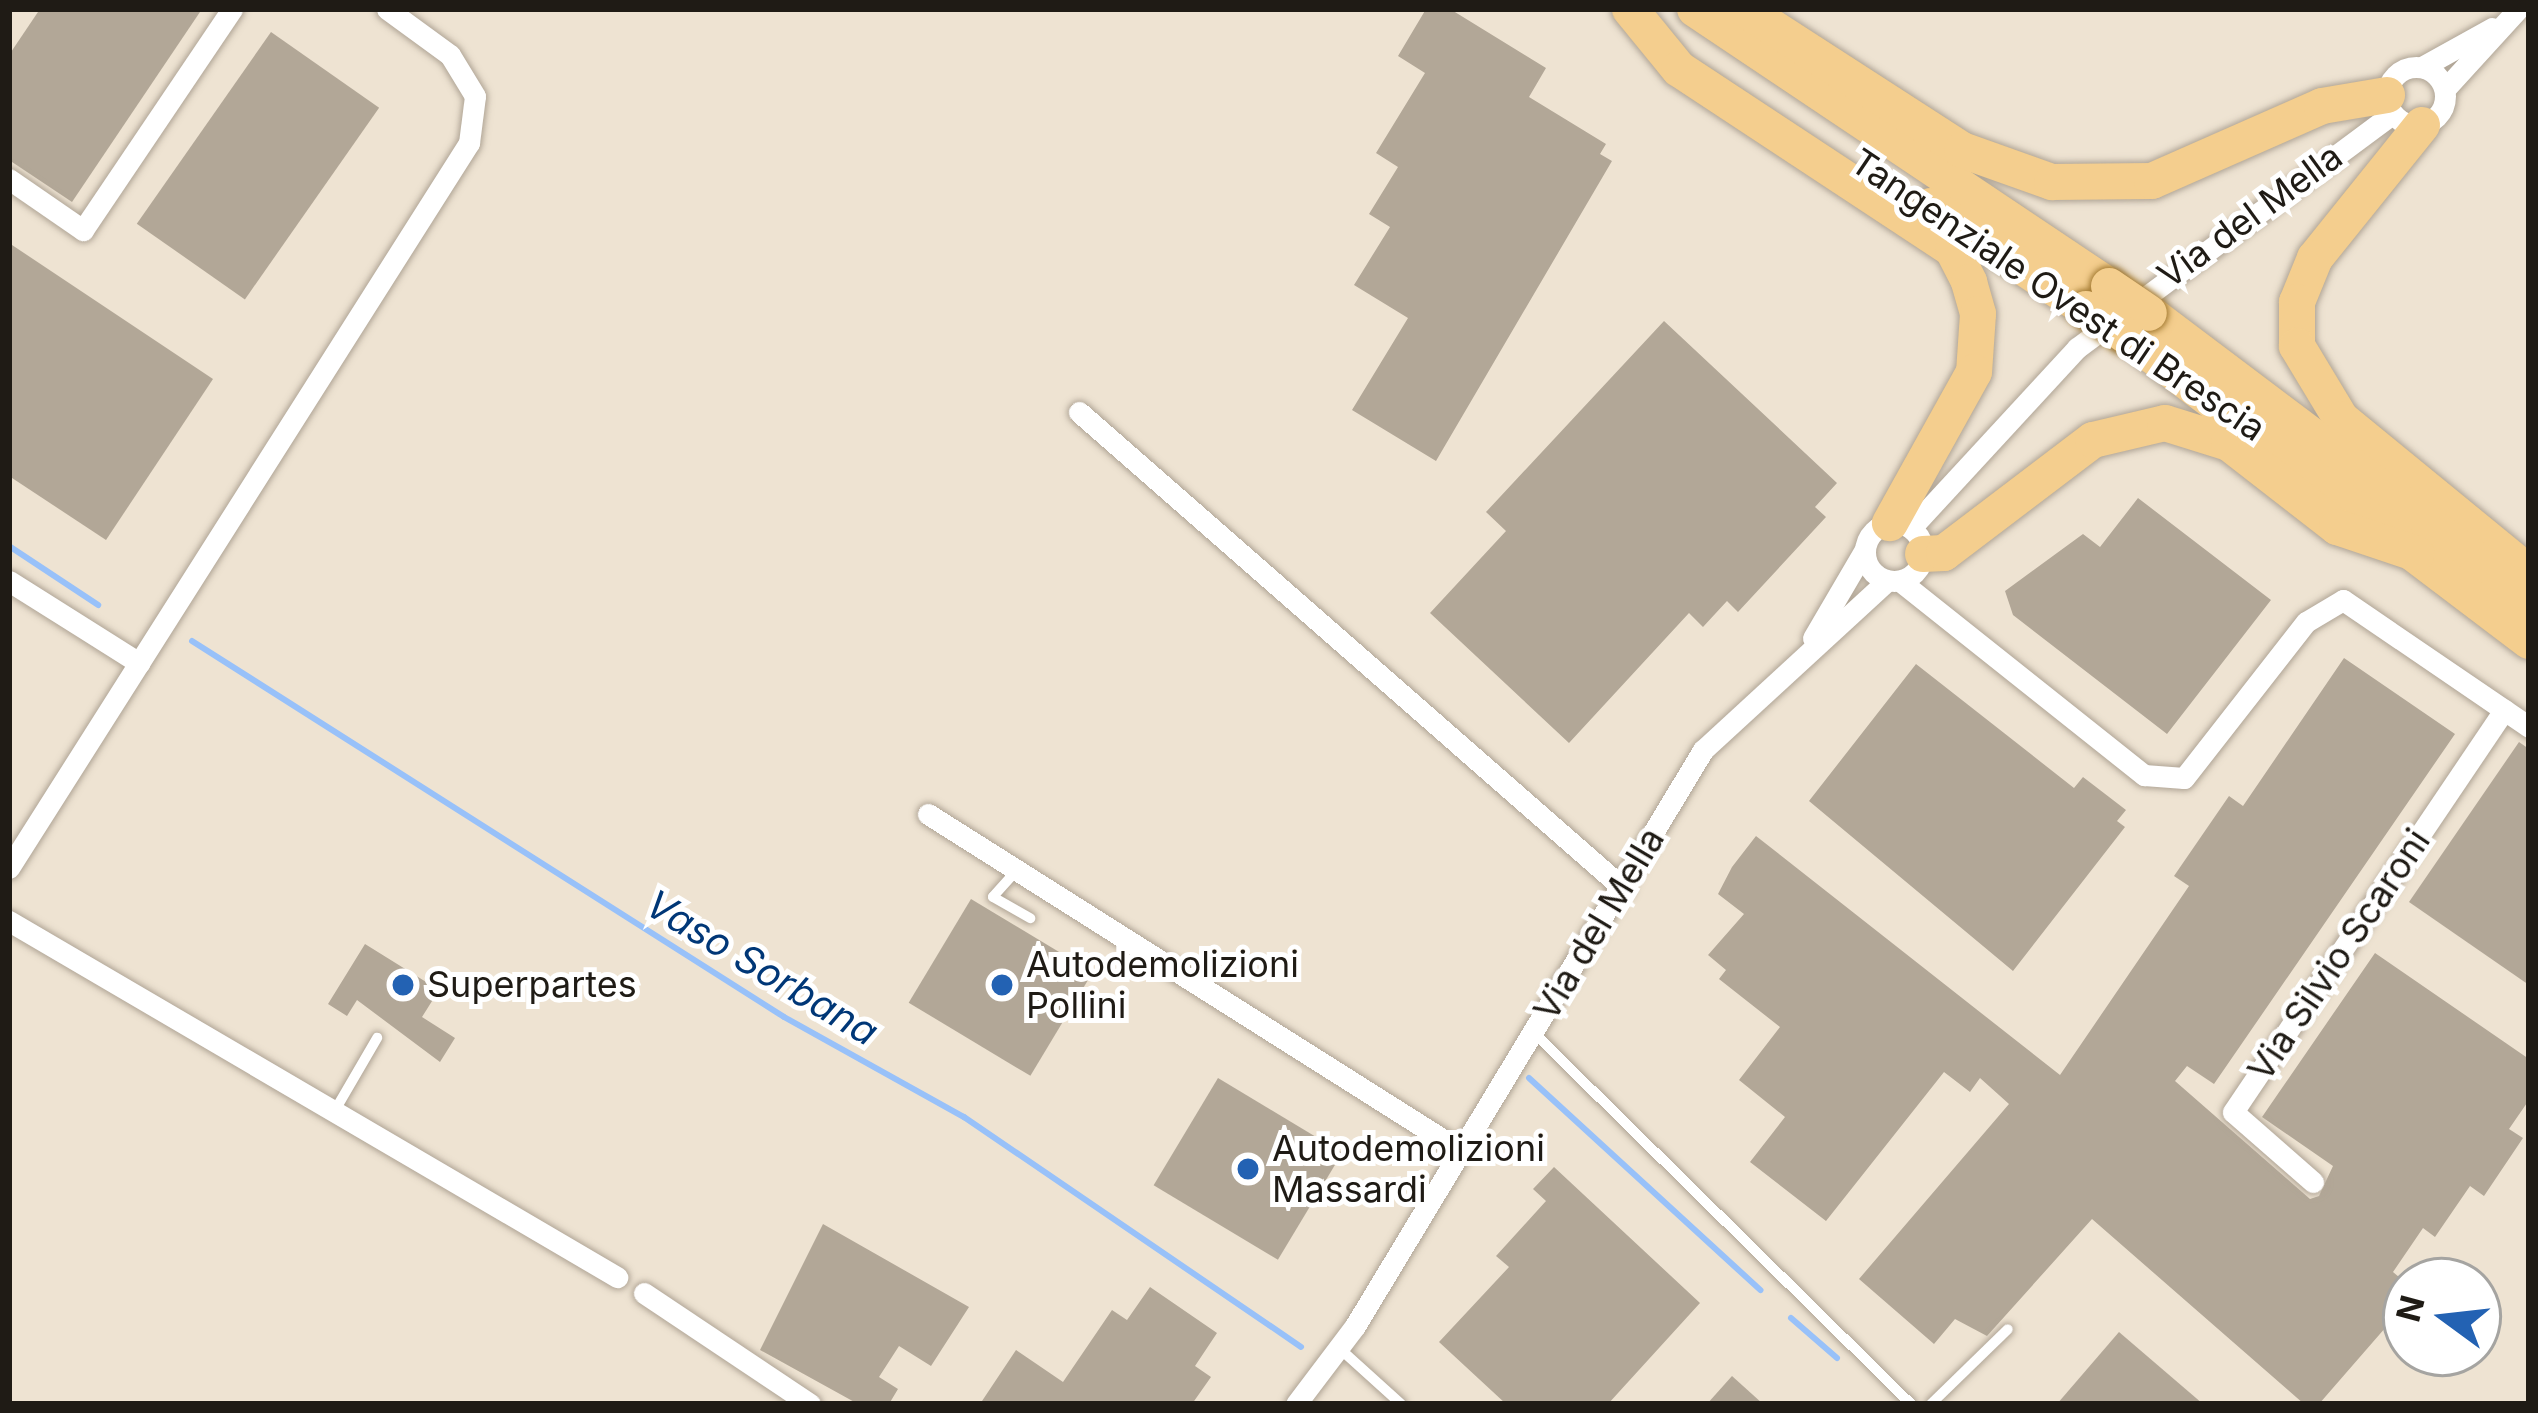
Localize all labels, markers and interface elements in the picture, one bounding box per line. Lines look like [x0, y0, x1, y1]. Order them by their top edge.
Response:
street label: Via del Mella [2150, 135, 2350, 297]
street label: Tangenziale Ovest di Brescia [1842, 140, 2274, 450]
street label: Via del Mella [1525, 820, 1673, 1028]
street label: Via Silvio Scaroni [2239, 821, 2439, 1089]
water label: Vaso Sorbana [638, 880, 886, 1056]
place label: Autodemolizioni Pollini [1026, 942, 1299, 1027]
place label: Superpartes [427, 963, 637, 1007]
marker: Superpartes [390, 972, 416, 998]
marker: Autodemolizioni Pollini [989, 972, 1015, 998]
place label: Autodemolizioni Massardi [1272, 1126, 1545, 1211]
marker: Autodemolizioni Massardi [1235, 1156, 1261, 1182]
north arrow [2382, 1257, 2502, 1377]
text: N [2388, 1291, 2433, 1326]

